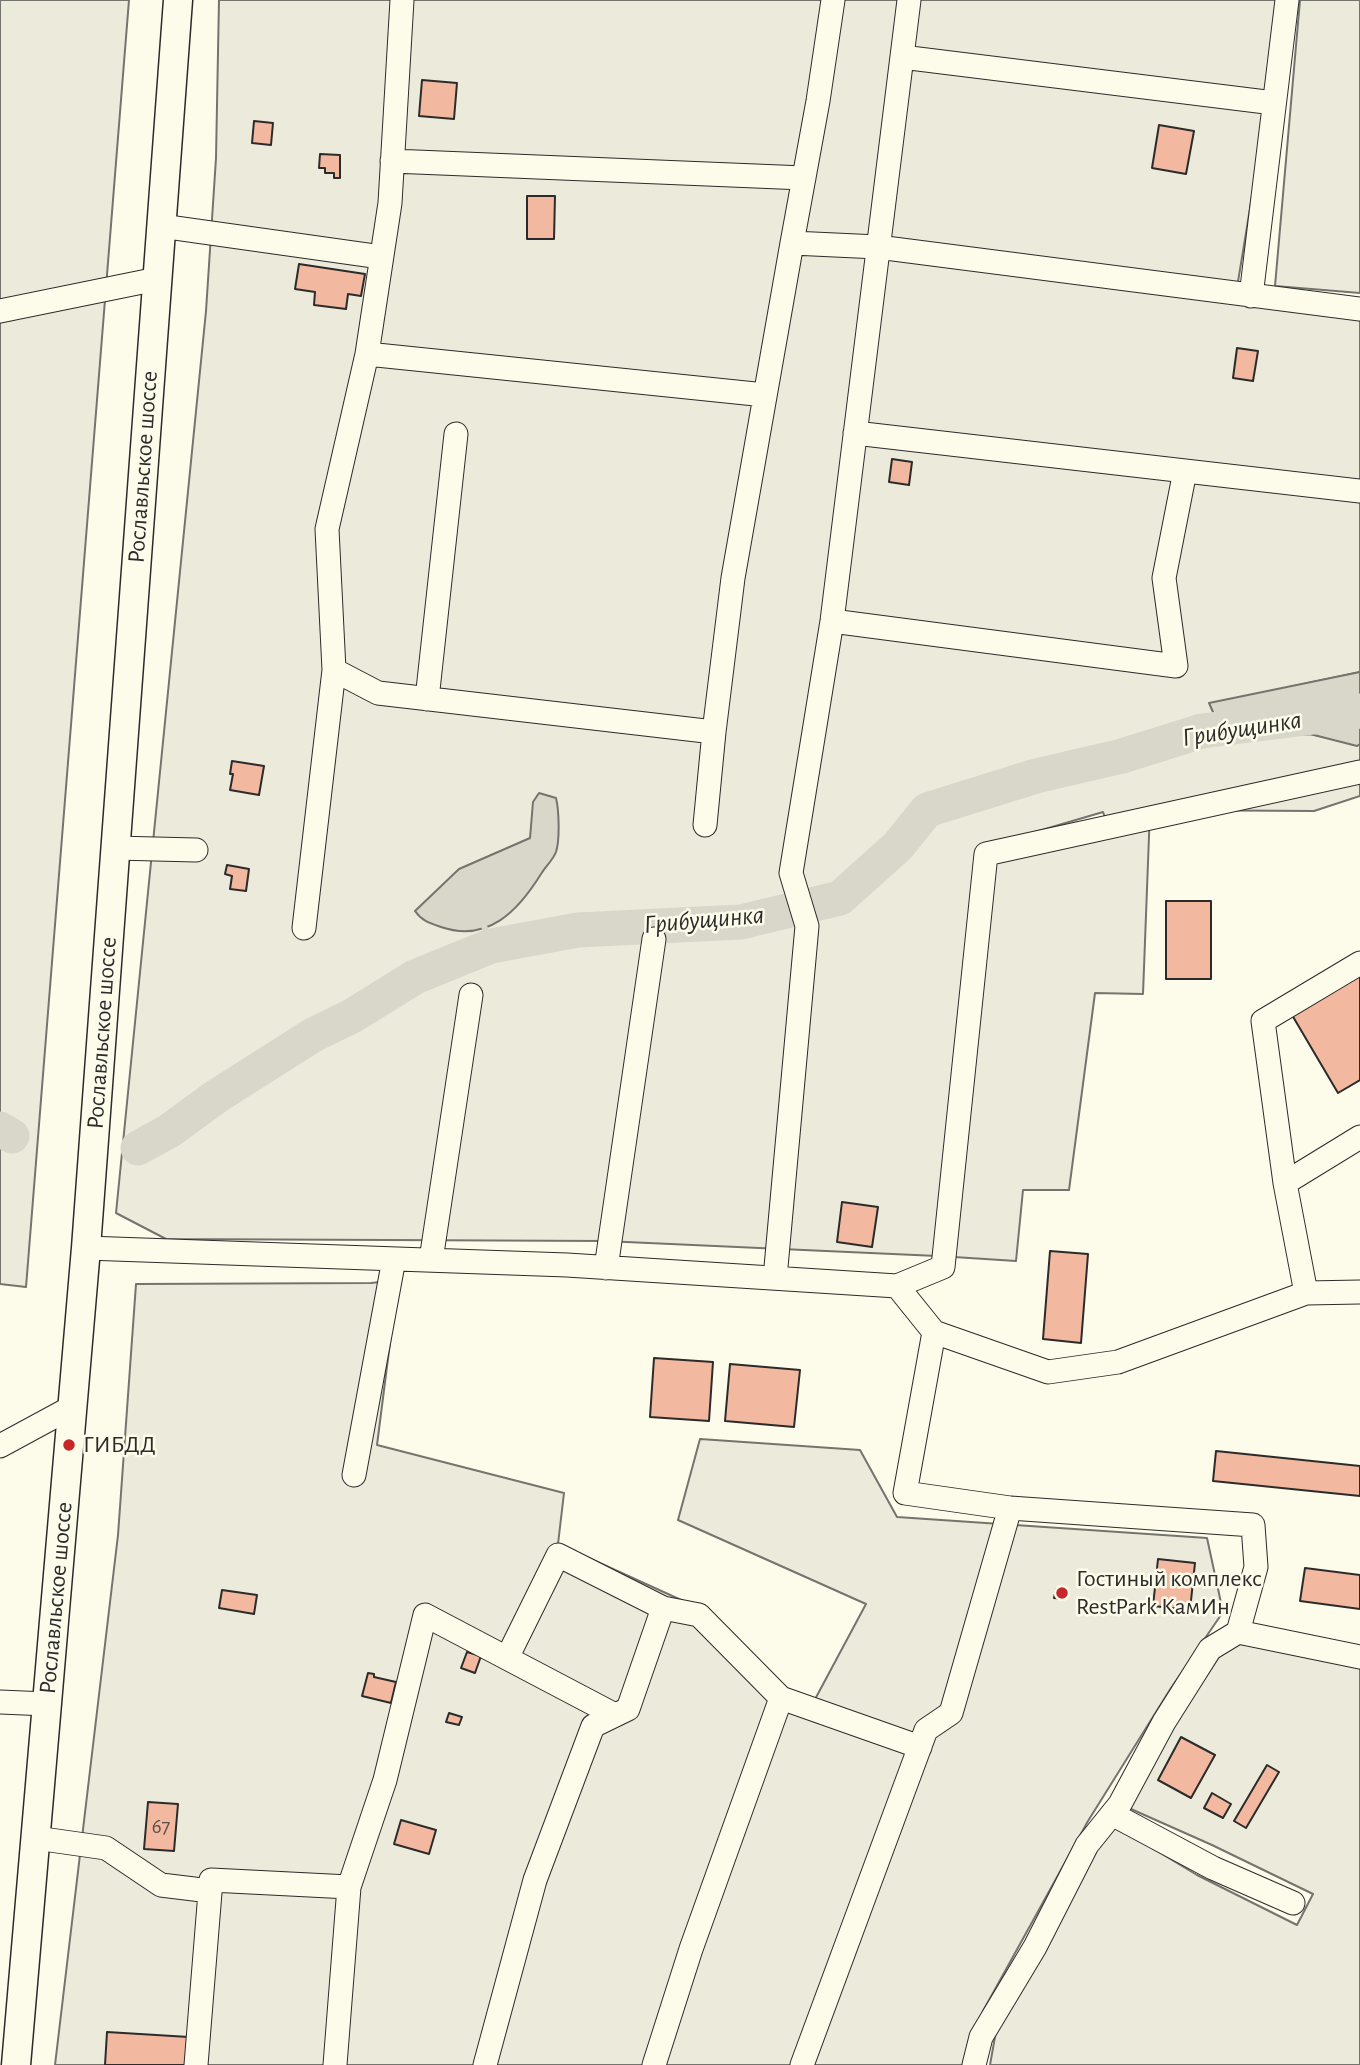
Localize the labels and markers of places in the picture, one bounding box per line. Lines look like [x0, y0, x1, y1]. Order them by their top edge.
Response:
place label: ГИБДД [83, 1431, 156, 1459]
marker: ГИБДД [61, 1437, 77, 1453]
place label: Гостиный комплекс RestPark КамИн [1076, 1565, 1262, 1621]
marker: Гостиный комплекс RestPark КамИн [1054, 1585, 1070, 1601]

